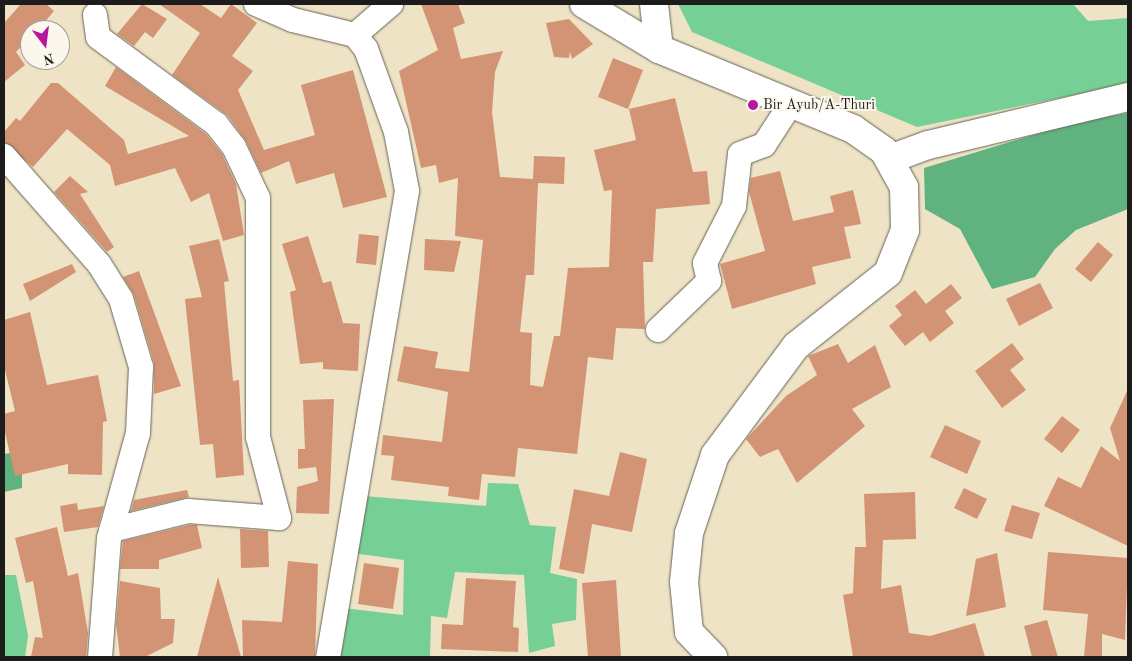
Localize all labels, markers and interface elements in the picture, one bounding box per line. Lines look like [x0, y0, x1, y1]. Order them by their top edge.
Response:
north arrow [20, 20, 70, 70]
text: N [42, 50, 56, 67]
place label: Bir Ayub/A-Thuri [763, 97, 875, 113]
marker: Bir Ayub/A-Thuri [747, 99, 759, 111]

